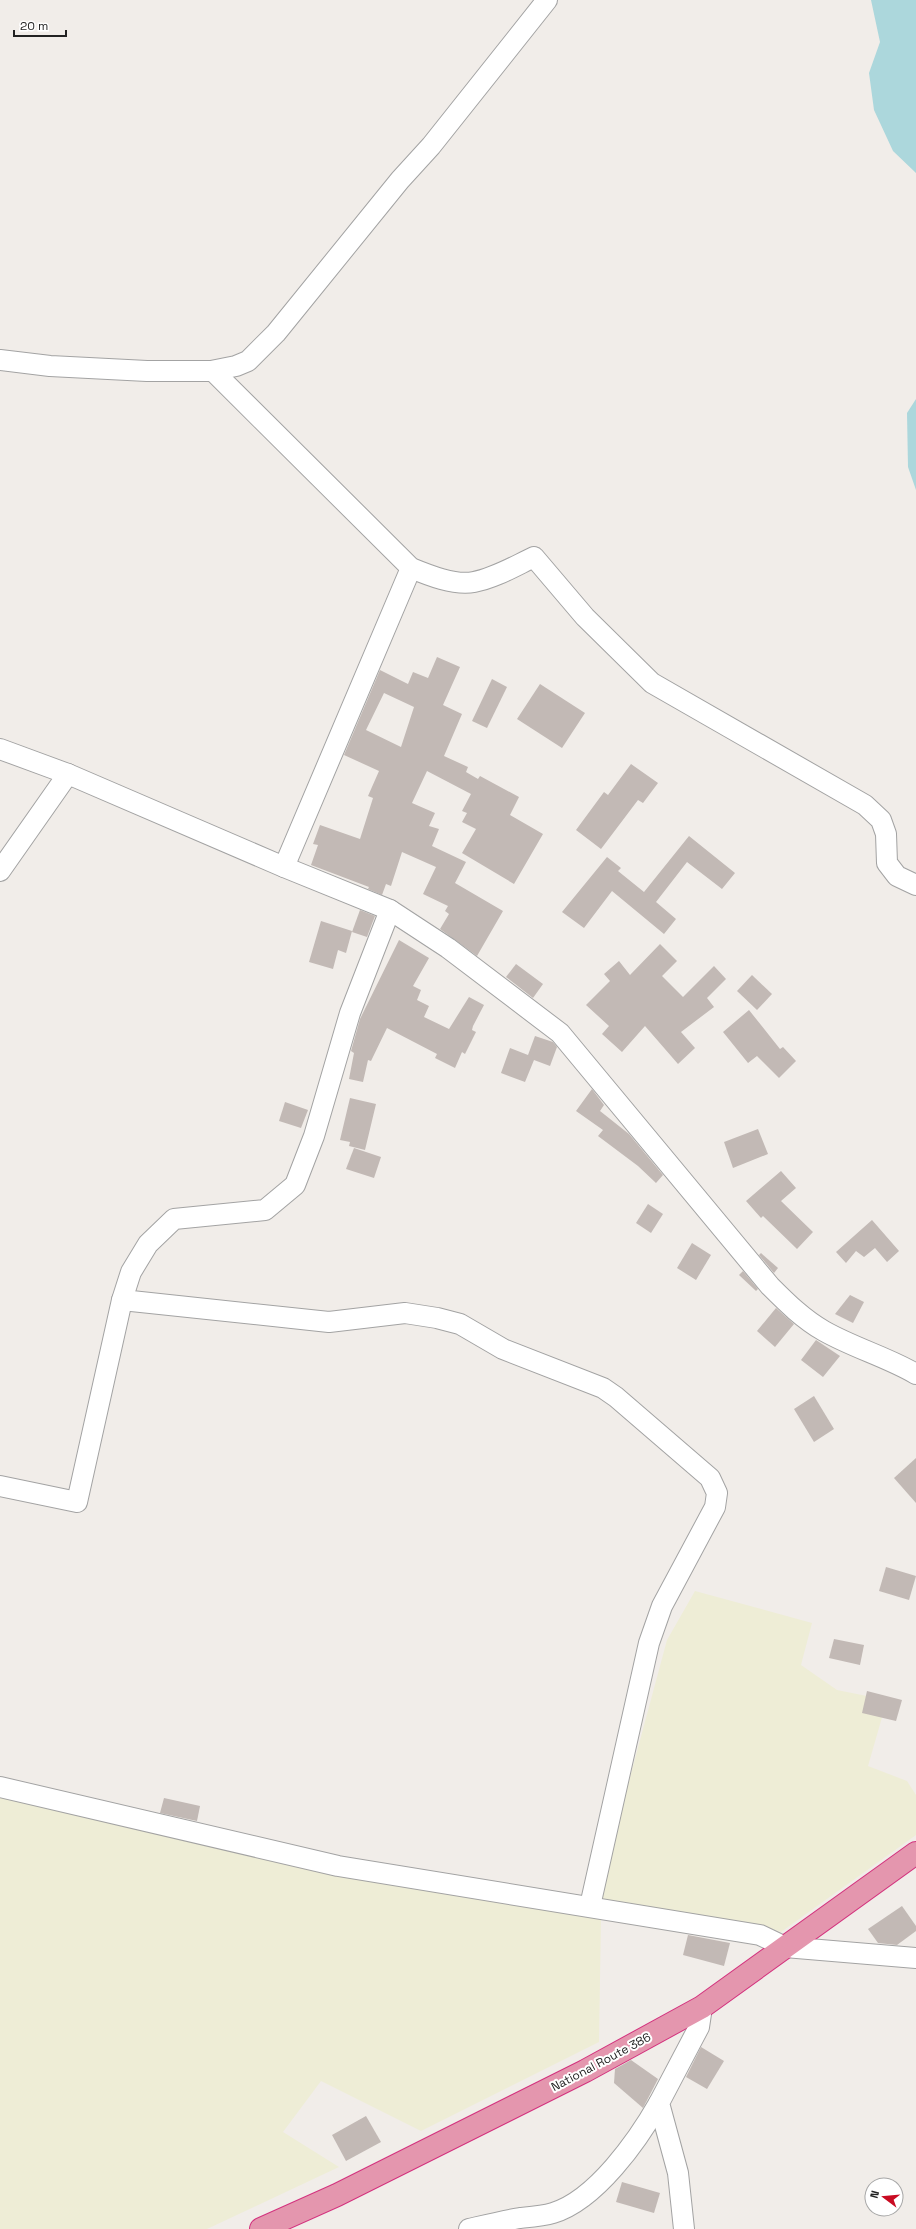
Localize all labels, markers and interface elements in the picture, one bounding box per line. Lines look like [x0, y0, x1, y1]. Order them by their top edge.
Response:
scale bar [14, 12, 66, 38]
text: 20 m [20, 18, 48, 34]
street label: National Route 386 [548, 2029, 654, 2095]
north arrow [864, 2177, 904, 2217]
text: N [867, 2189, 882, 2200]

